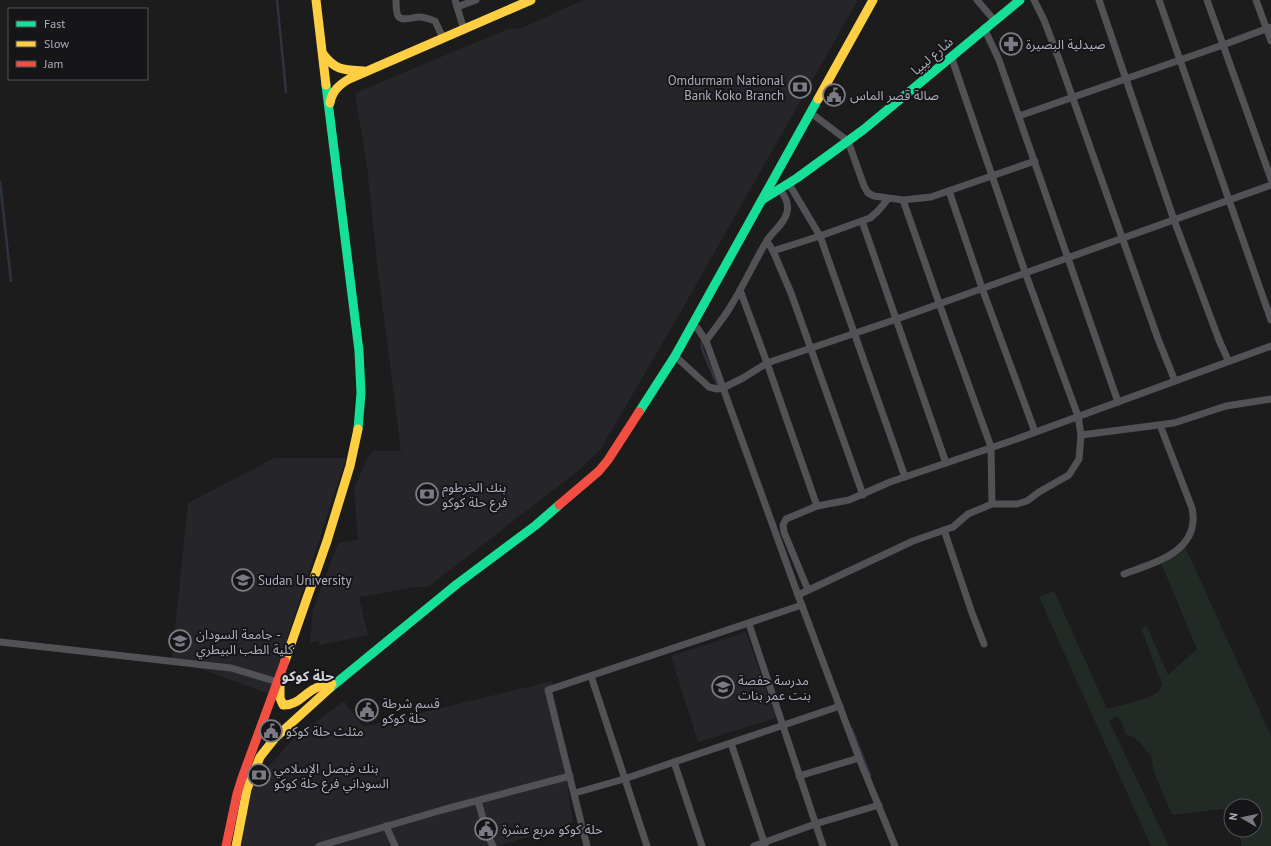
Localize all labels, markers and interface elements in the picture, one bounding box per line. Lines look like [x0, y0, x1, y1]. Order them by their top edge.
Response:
legend [8, 8, 148, 80]
text: Fast [44, 16, 65, 31]
pharmacy icon: صيدلية البصيرة [998, 31, 1024, 57]
street label: شارع ليبيا [908, 33, 958, 80]
text: Slow [44, 36, 69, 51]
place label: صيدلية البصيرة [1026, 36, 1106, 53]
text: Jam [43, 56, 63, 71]
place label: Omdurmam National Bank Koko Branch [668, 72, 784, 104]
bank icon: Omdurmam National Bank Koko Branch [787, 74, 813, 100]
public building icon: صالة قصر الماس [821, 82, 847, 108]
place label: صالة قصر الماس [850, 87, 939, 104]
place label: بنك الخرطوم فرع حلة كوكو [442, 479, 508, 513]
bank icon: بنك الخرطوم فرع حلة كوكو [414, 481, 440, 507]
school or university icon: Sudan University [230, 567, 256, 593]
place label: Sudan University [258, 572, 352, 589]
place label: جامعة السودان - كلية الطب البيطري [196, 626, 294, 660]
school or university icon: جامعة السودان - كلية الطب البيطري [167, 628, 193, 654]
district label: حلة كوكو [282, 667, 334, 685]
place label: مدرسة حفصة بنت عمر بنات [738, 672, 811, 704]
school or university icon: مدرسة حفصة بنت عمر بنات [710, 674, 736, 700]
place label: قسم شرطة حلة كوكو [382, 695, 440, 727]
public building icon: قسم شرطة حلة كوكو [354, 697, 380, 723]
public building icon: مثلث حلة كوكو [258, 718, 284, 744]
place label: مثلث حلة كوكو [286, 723, 364, 740]
place label: بنك فيصل الإسلامي السوداني فرع حلة كوكو [274, 760, 389, 794]
bank icon: بنك فيصل الإسلامي السوداني فرع حلة كوكو [246, 762, 272, 788]
north arrow [1223, 798, 1263, 838]
text: N [1226, 812, 1241, 821]
public building icon: حلة كوكو مربع عشرة [473, 816, 499, 842]
place label: حلة كوكو مربع عشرة [502, 821, 603, 840]

